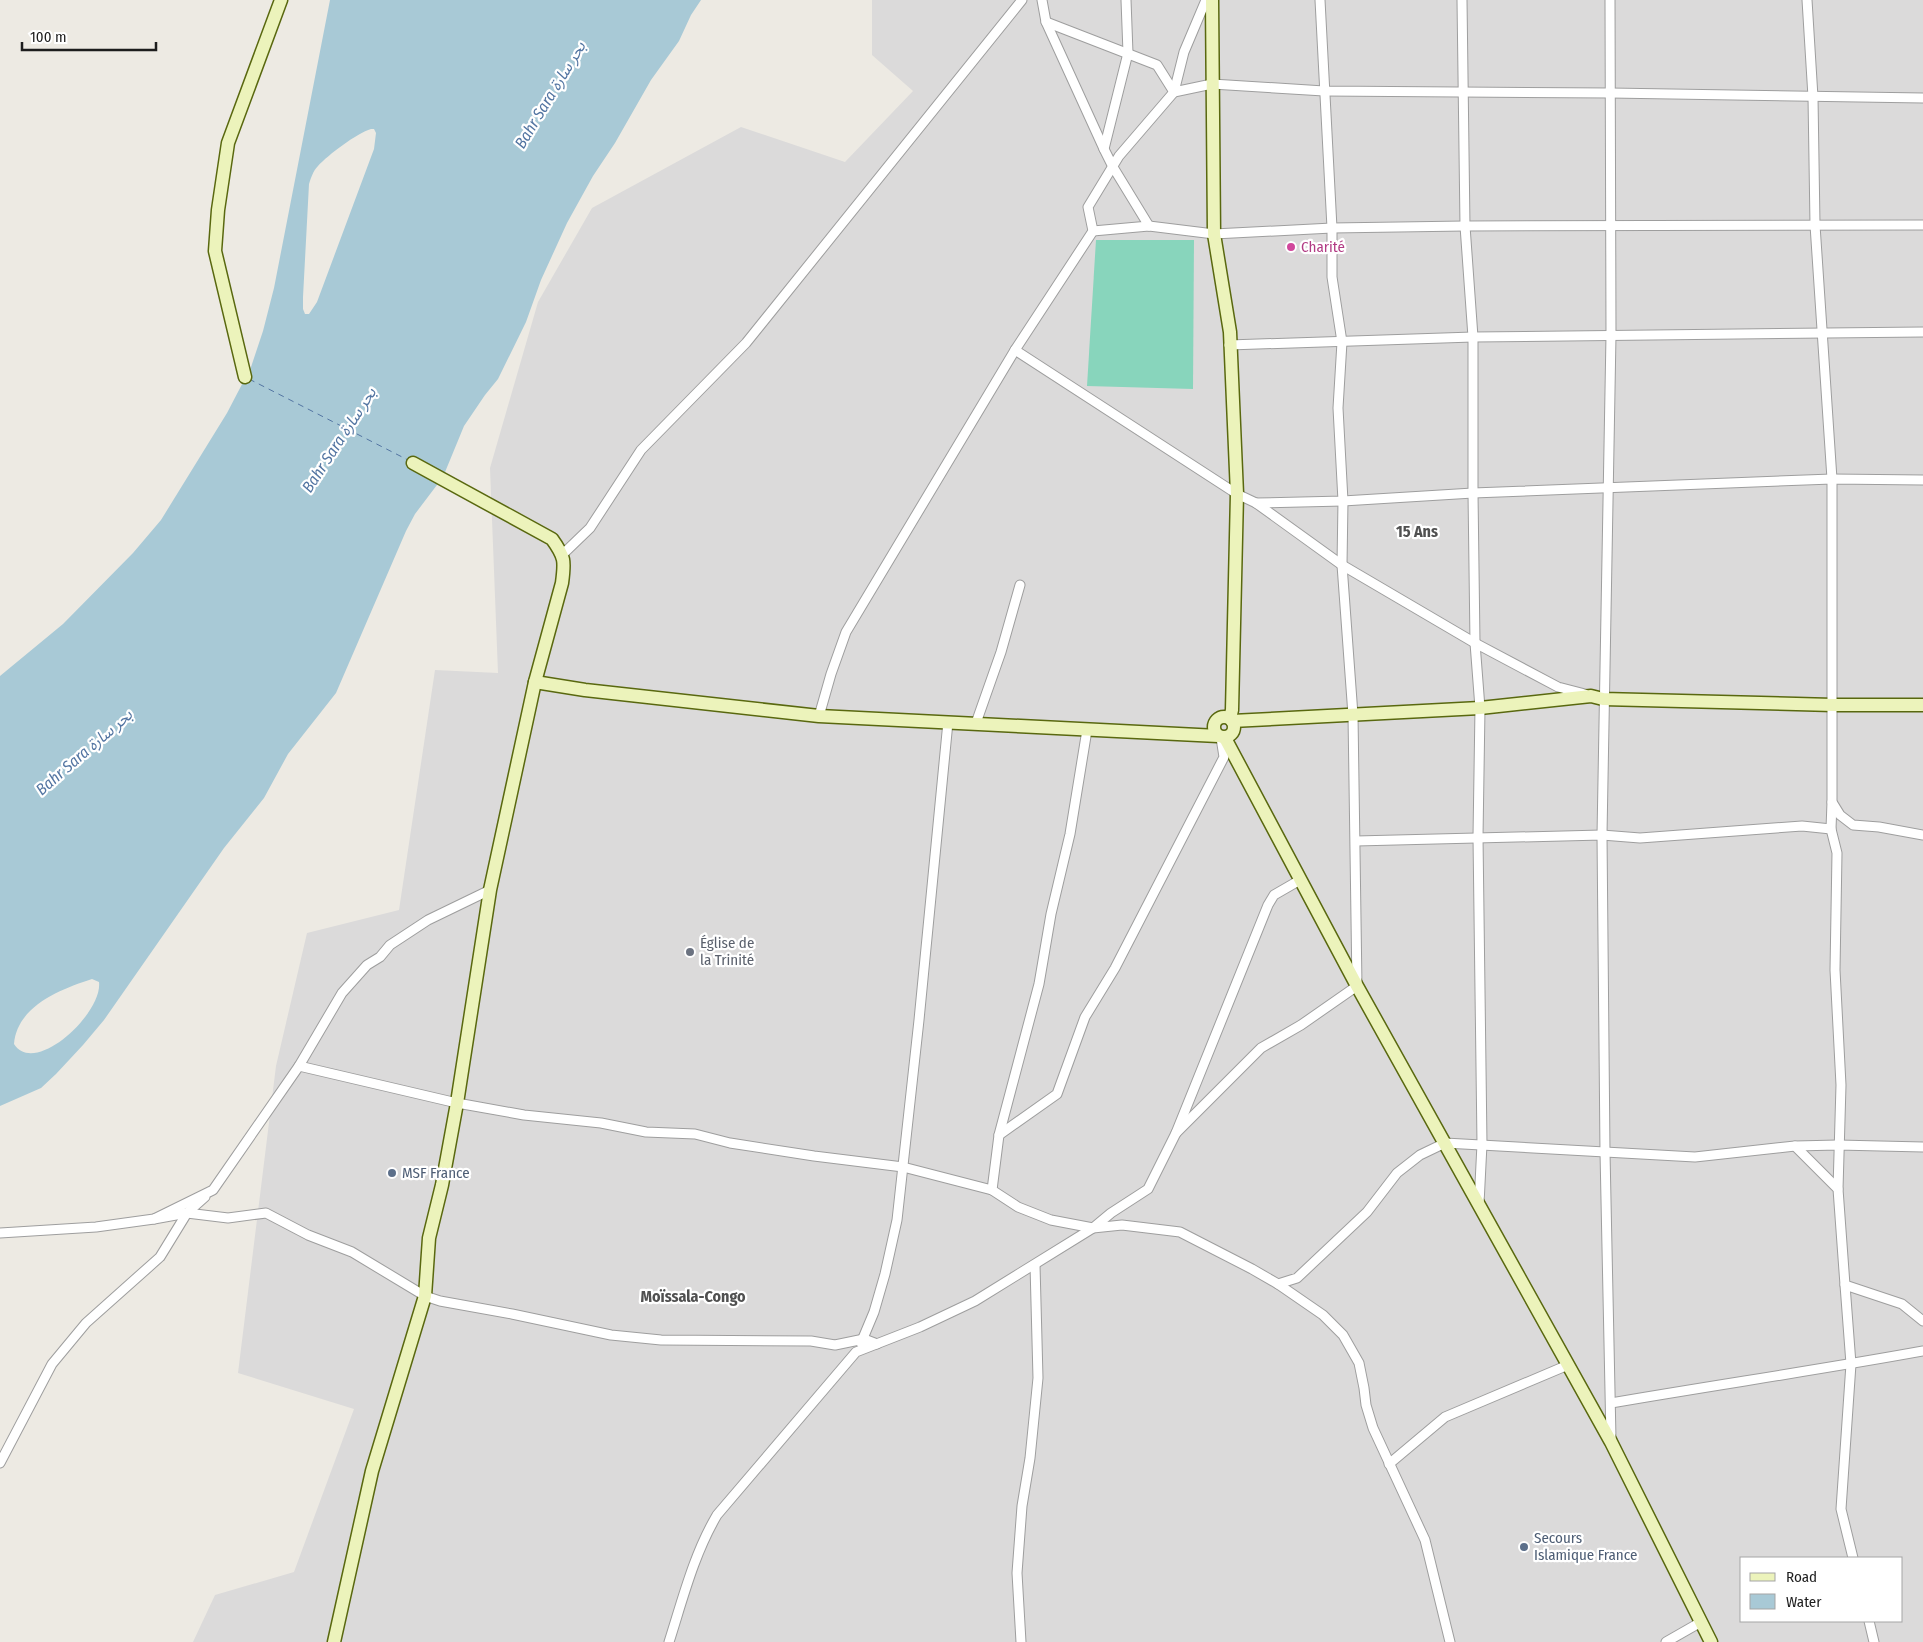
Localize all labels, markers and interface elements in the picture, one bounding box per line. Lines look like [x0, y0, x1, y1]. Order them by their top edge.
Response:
scale bar [22, 20, 156, 52]
text: 100 m [30, 28, 67, 46]
water label: Bahr Sara بحر سارة [511, 38, 590, 152]
place label: Charité [1301, 238, 1345, 256]
marker: Charité [1285, 241, 1297, 253]
water label: Bahr Sara بحر سارة [298, 383, 380, 496]
district label: 15 Ans [1396, 522, 1438, 541]
water label: Bahr Sara بحر سارة [32, 705, 137, 799]
place label: Église de la Trinité [700, 934, 754, 969]
marker: Église de la Trinité [684, 946, 696, 958]
place label: MSF France [402, 1164, 470, 1182]
marker: MSF France [386, 1167, 398, 1179]
district label: Moïssala-Congo [640, 1287, 746, 1306]
place label: Secours Islamique France [1534, 1529, 1637, 1564]
marker: Secours Islamique France [1518, 1541, 1530, 1553]
legend [1740, 1557, 1903, 1622]
text: Road [1786, 1568, 1817, 1586]
text: Water [1786, 1593, 1822, 1611]

